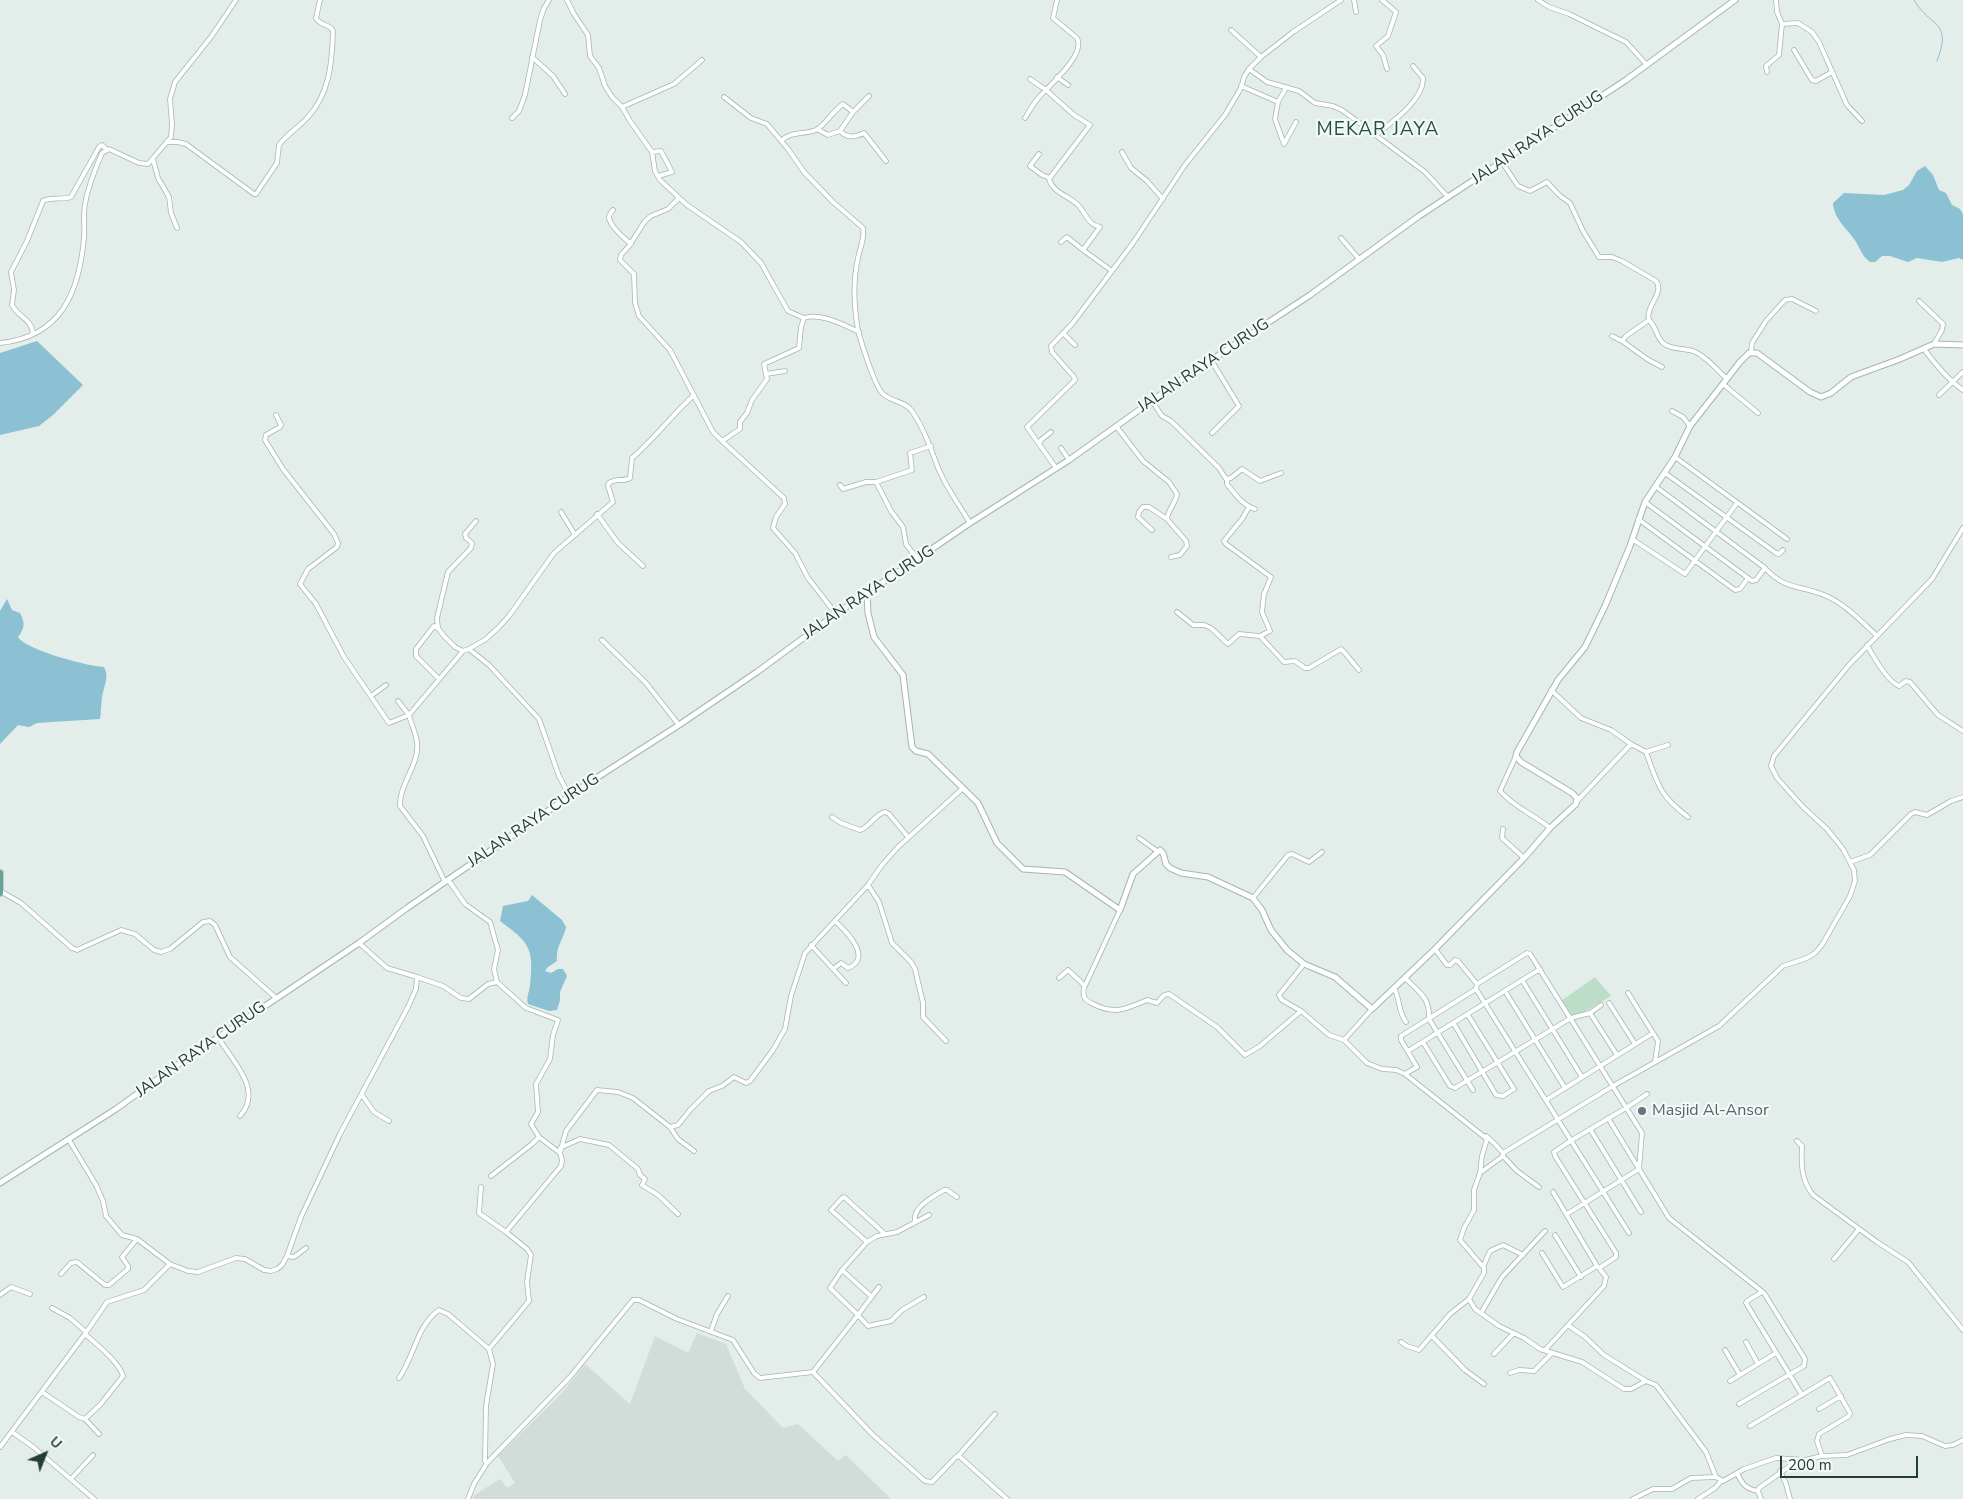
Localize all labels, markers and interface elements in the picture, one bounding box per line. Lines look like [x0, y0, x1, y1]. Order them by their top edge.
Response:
street label: JALAN RAYA CURUG [1469, 87, 1607, 189]
district label: MEKAR JAYA [1315, 119, 1441, 141]
street label: JALAN RAYA CURUG [1135, 315, 1273, 417]
street label: JALAN RAYA CURUG [800, 542, 938, 644]
street label: JALAN RAYA CURUG [465, 770, 603, 872]
street label: JALAN RAYA CURUG [132, 998, 270, 1102]
place label: Masjid Al-Ansor [1652, 1101, 1769, 1121]
marker: Masjid Al-Ansor [1636, 1105, 1648, 1117]
north arrow [20, 1429, 70, 1479]
text: U [45, 1432, 66, 1453]
scale bar [1783, 1446, 1920, 1478]
text: 200 m [1788, 1455, 1832, 1475]

